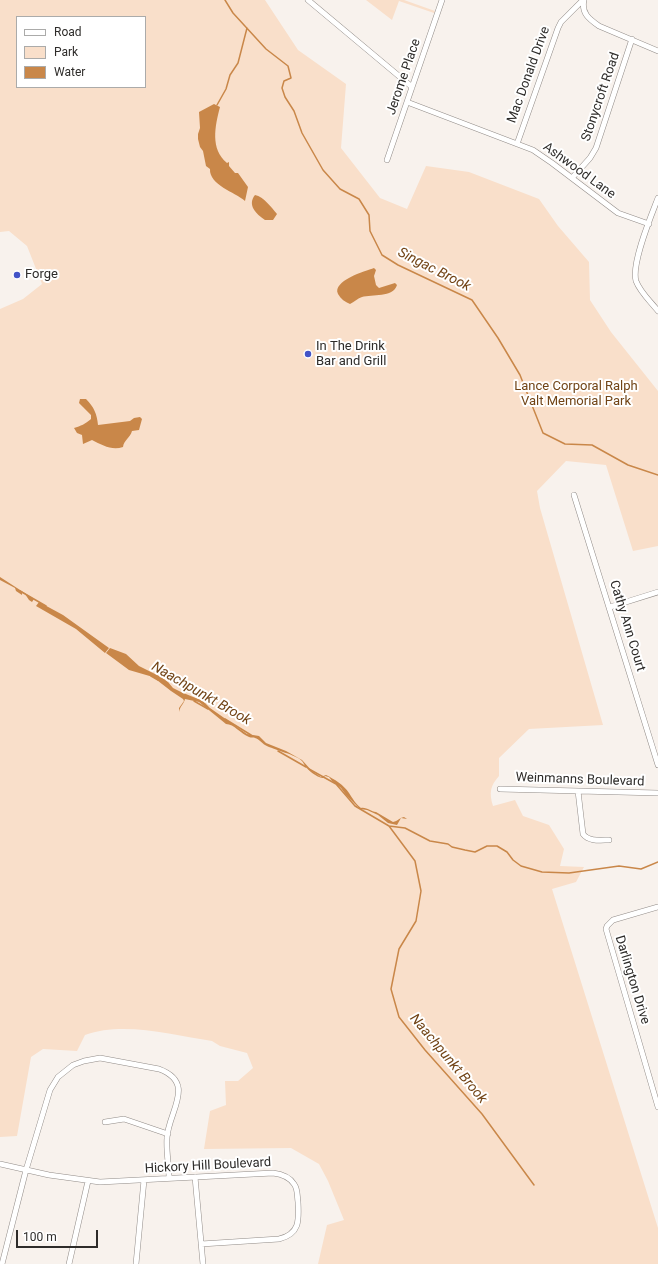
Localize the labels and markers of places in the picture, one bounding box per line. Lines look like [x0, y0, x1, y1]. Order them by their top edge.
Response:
place label: Forge [25, 267, 58, 283]
marker: Forge [12, 270, 22, 280]
place label: In The Drink Bar and Grill [316, 339, 386, 370]
marker: In The Drink Bar and Grill [303, 349, 313, 359]

